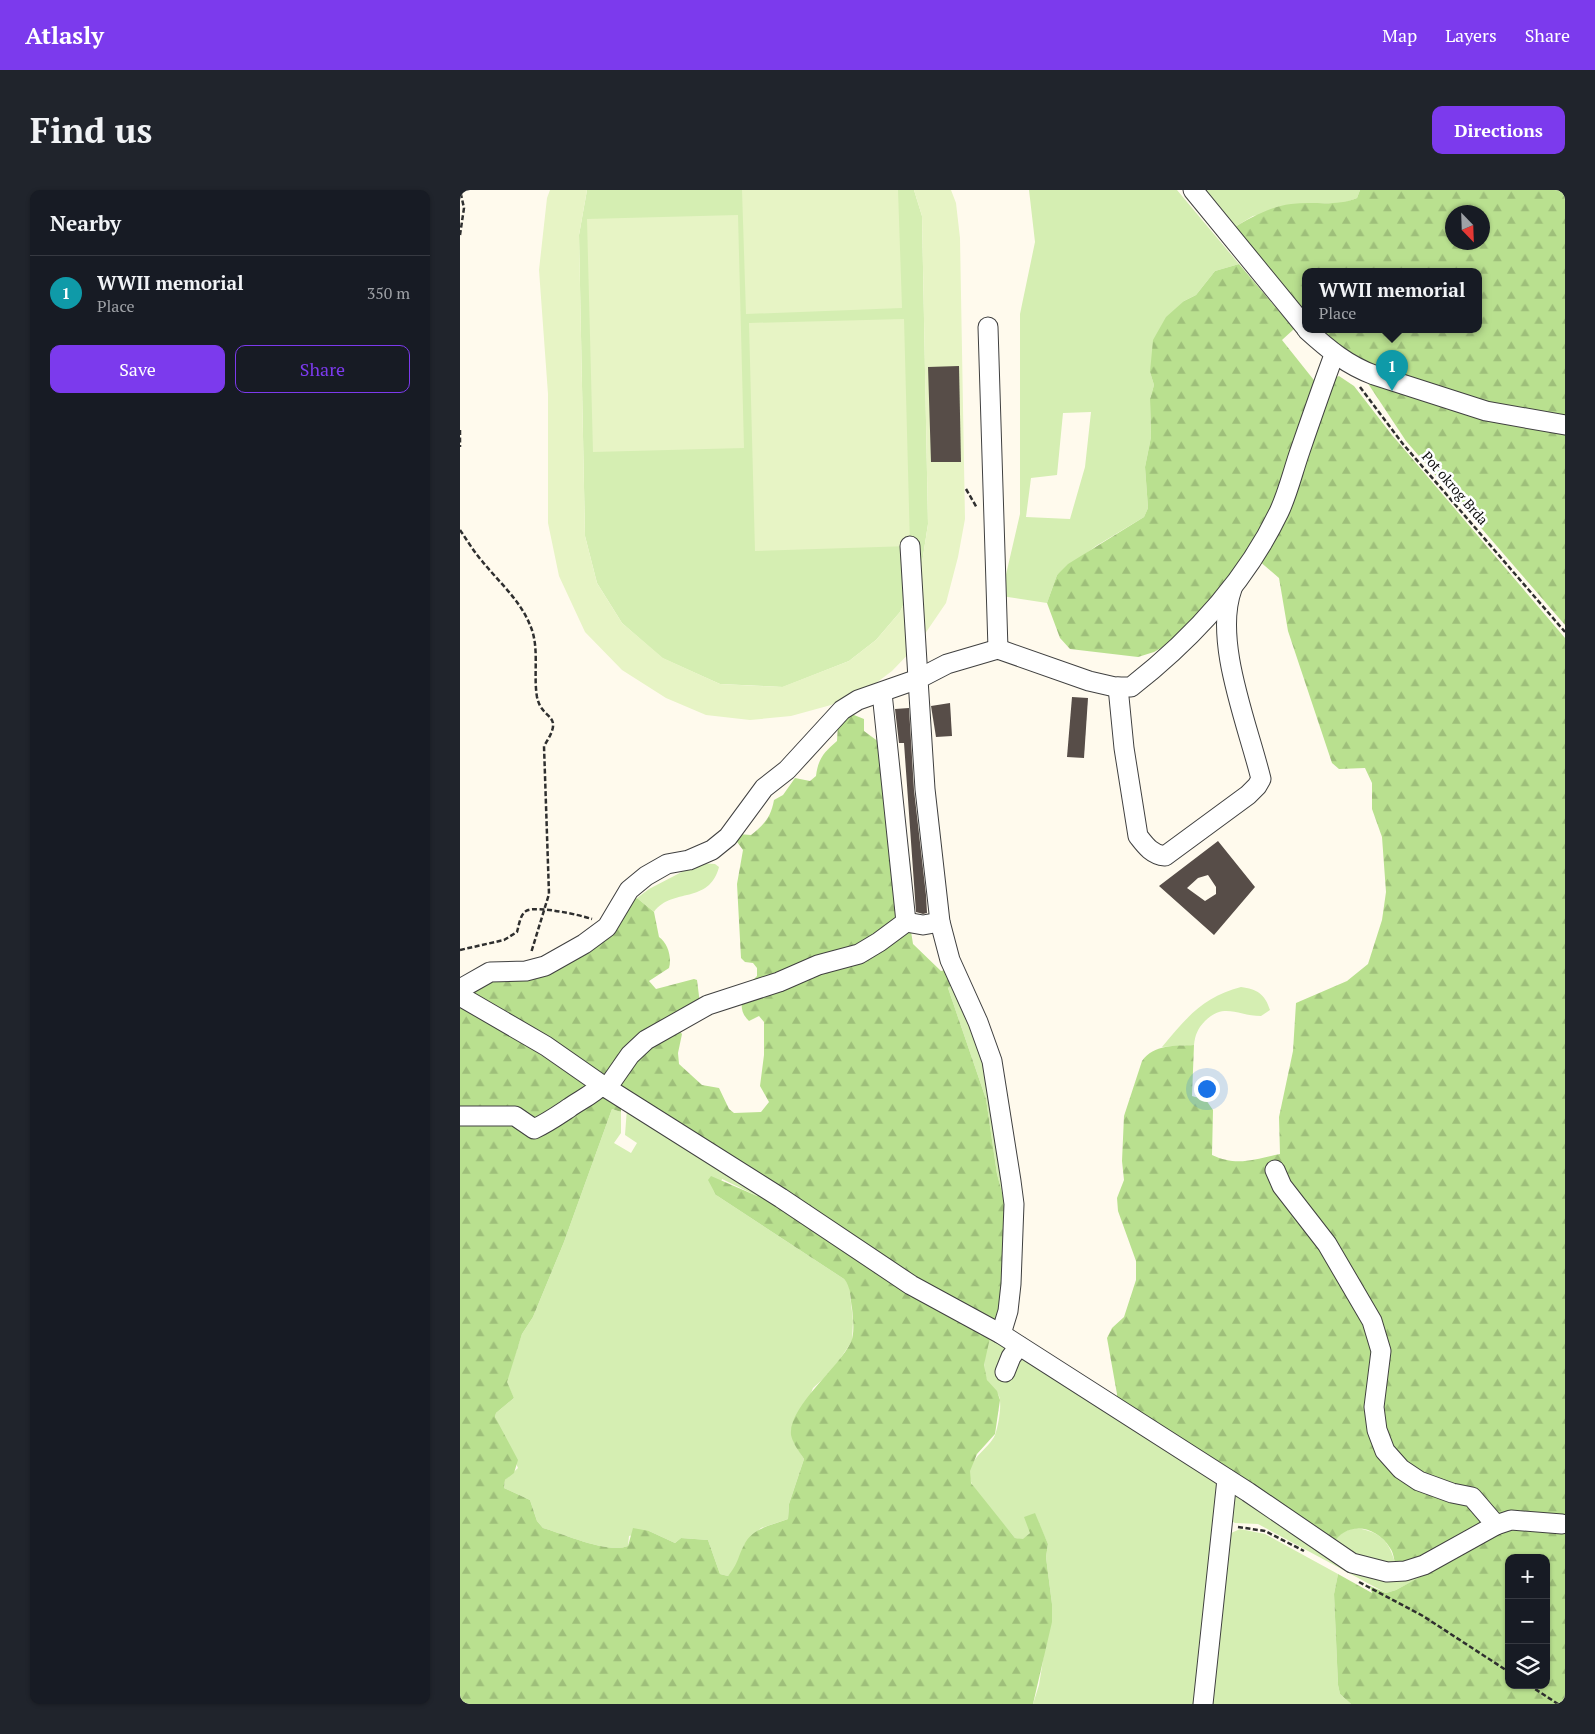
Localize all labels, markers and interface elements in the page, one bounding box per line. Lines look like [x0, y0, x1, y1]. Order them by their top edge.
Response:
text: Atlasly [25, 19, 104, 51]
text: Map [1382, 23, 1417, 47]
text: Layers [1445, 23, 1497, 47]
text: Share [1525, 23, 1570, 47]
button: Directions [1432, 106, 1565, 154]
text: Find us [30, 107, 152, 153]
north arrow [1445, 205, 1490, 250]
text: Nearby [50, 209, 121, 237]
popup [1302, 268, 1482, 333]
text: WWII memorial [97, 270, 244, 295]
text: WWII memorial [1319, 277, 1465, 302]
text: 1 [61, 282, 71, 304]
text: 350 m [367, 282, 410, 304]
text: Place [97, 295, 135, 317]
text: Place [1319, 302, 1356, 324]
button: Save [50, 345, 225, 393]
button: Share [235, 345, 410, 393]
pin: 1 [1376, 350, 1408, 391]
street label: Pot okrog Brda [1418, 447, 1493, 529]
your location [1194, 1076, 1220, 1102]
map controls [1505, 1554, 1550, 1689]
button: + [1505, 1554, 1550, 1599]
button: − [1505, 1599, 1550, 1644]
button: layers [1505, 1644, 1550, 1689]

